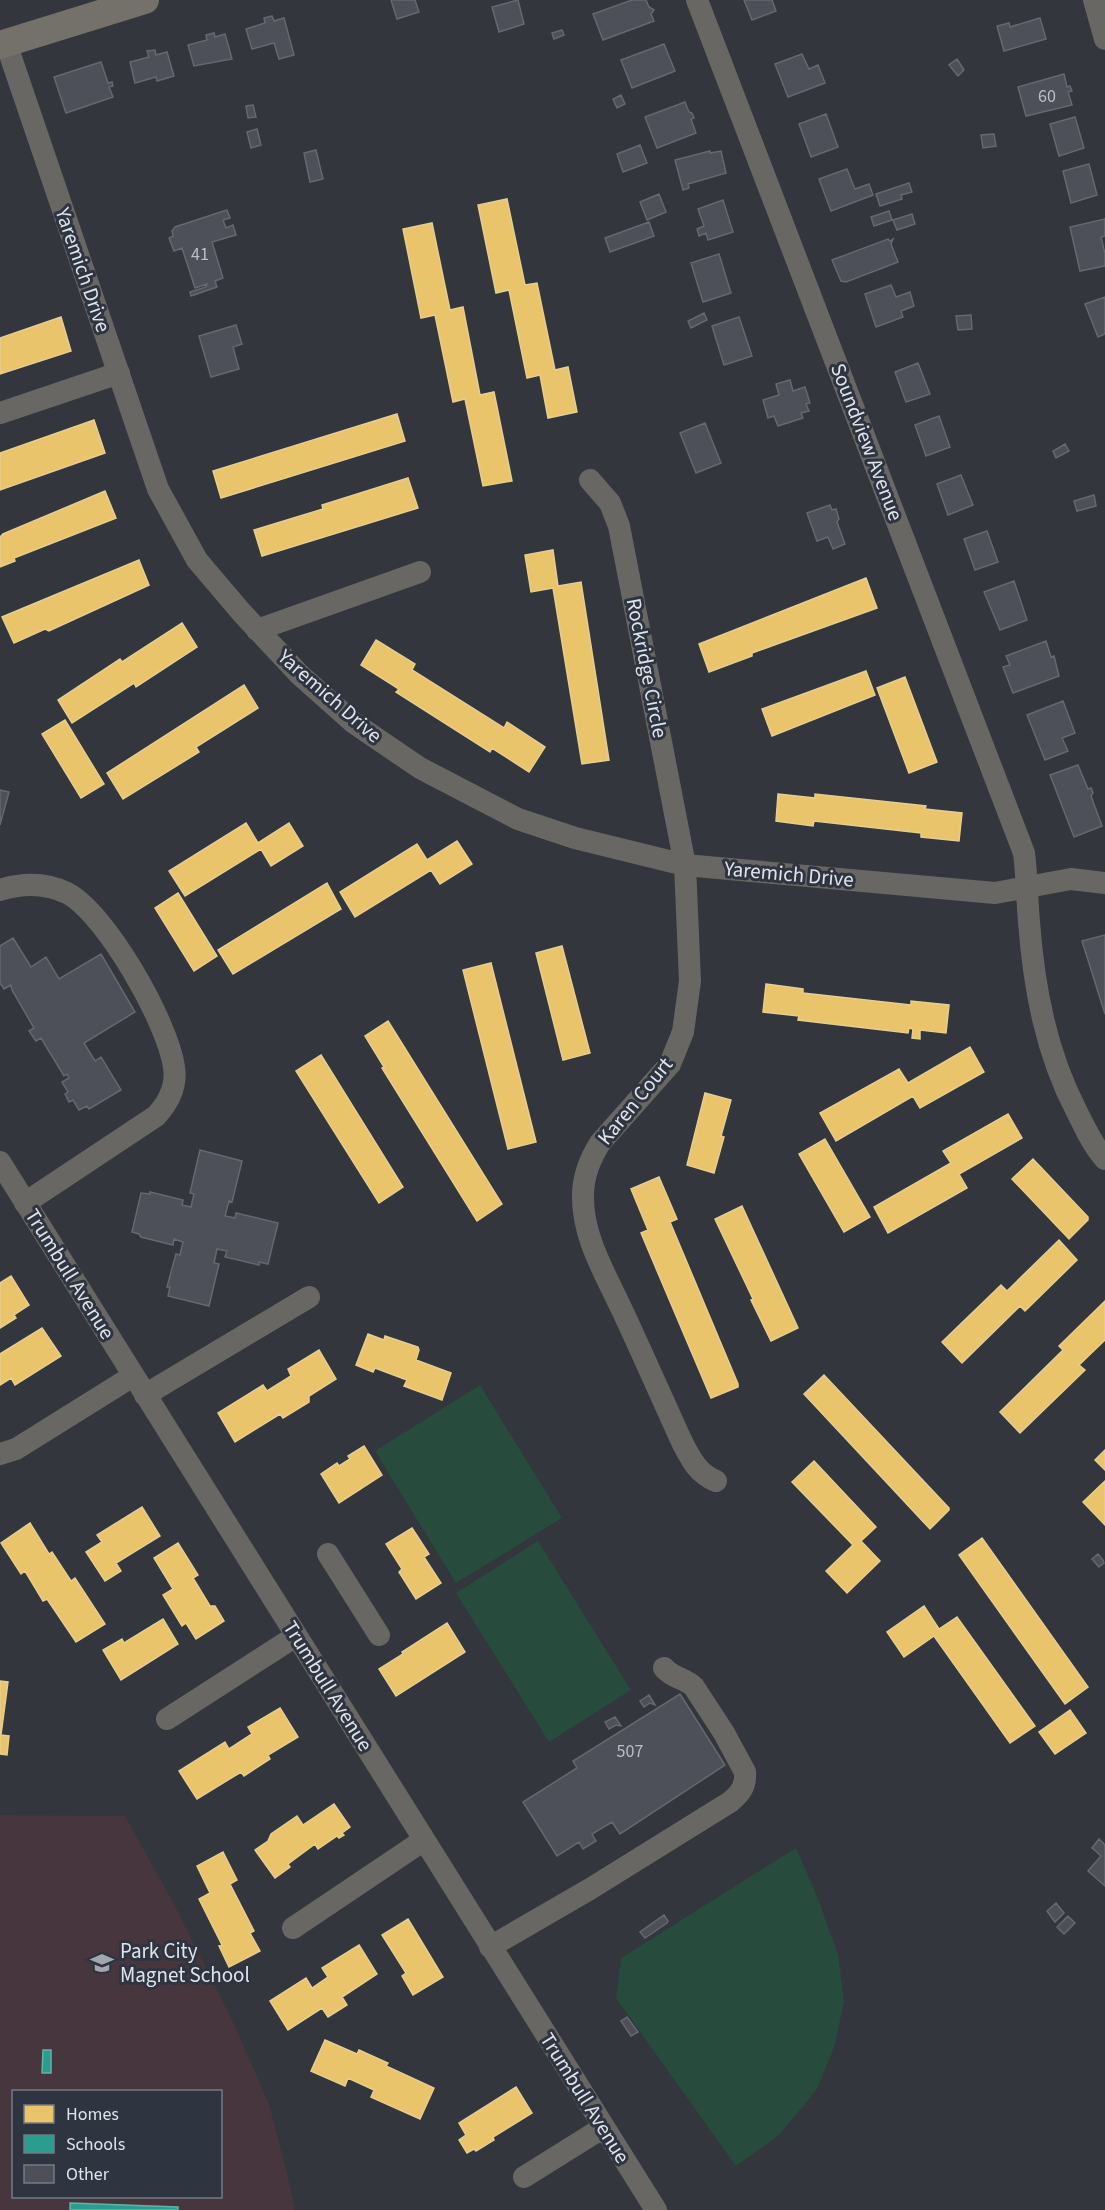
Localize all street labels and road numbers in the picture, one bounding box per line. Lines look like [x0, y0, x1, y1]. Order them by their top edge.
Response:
street label: Yaremich Drive [47, 203, 118, 336]
street label: Soundview Avenue [823, 359, 911, 525]
street label: Rockridge Circle [619, 596, 675, 740]
street label: Yaremich Drive [270, 641, 389, 750]
street label: Yaremich Drive [722, 853, 855, 895]
street label: Karen Court [590, 1051, 680, 1151]
street label: Trumbull Avenue [18, 1203, 122, 1345]
street label: Trumbull Avenue [276, 1615, 380, 1757]
street label: Trumbull Avenue [533, 2027, 637, 2169]

